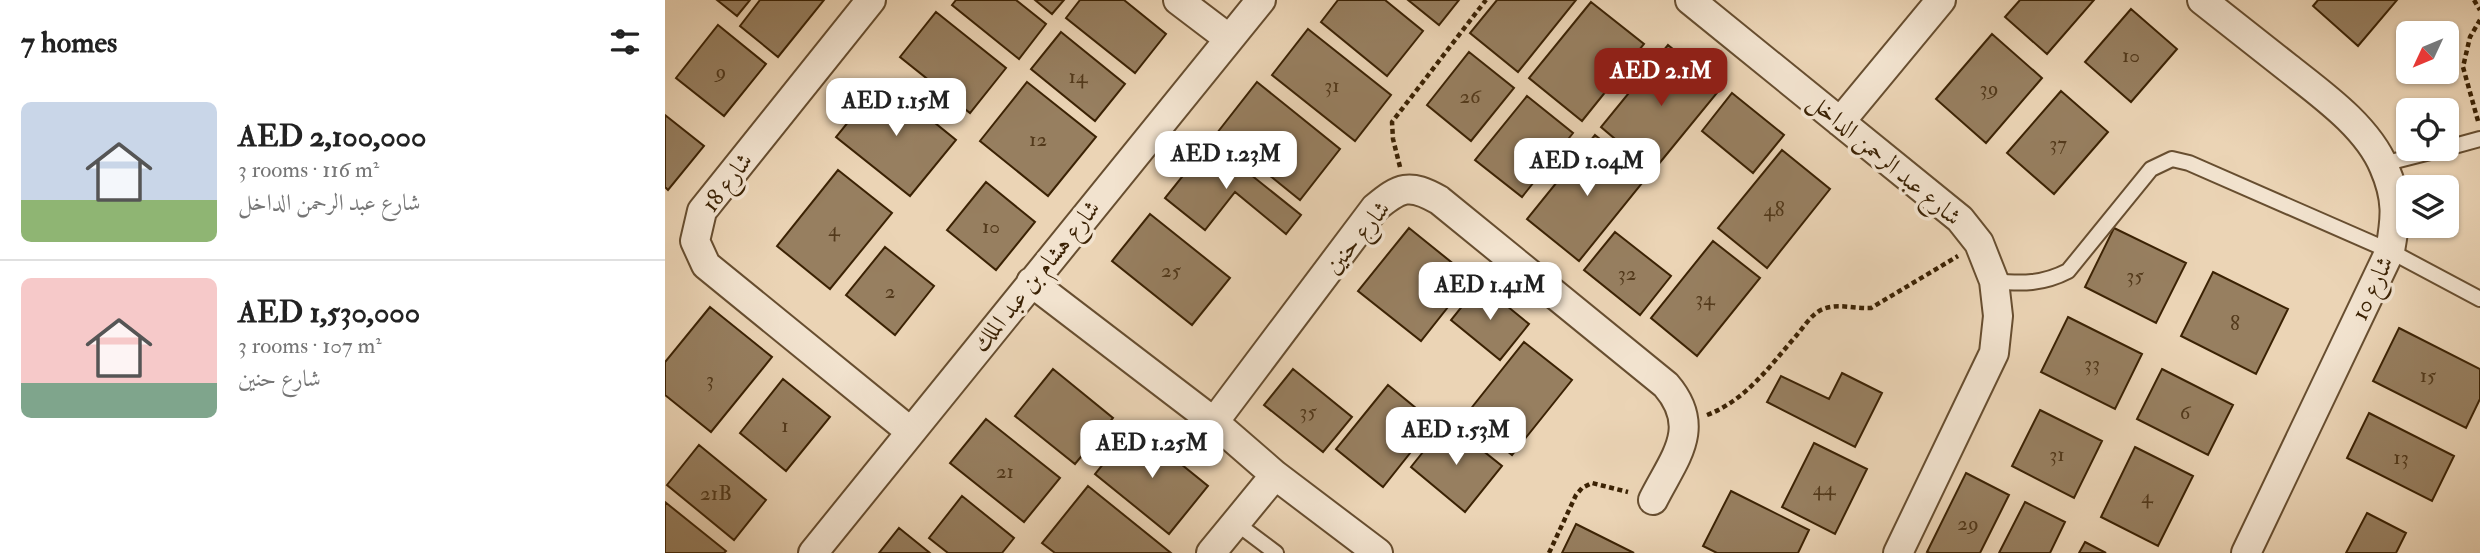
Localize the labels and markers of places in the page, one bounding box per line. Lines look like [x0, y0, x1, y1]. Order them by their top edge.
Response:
pin: AED 2.1M [1589, 48, 1733, 108]
pin: AED 1.15M [816, 78, 976, 138]
pin: AED 1.23M [1146, 132, 1306, 191]
pin: AED 1.04M [1507, 138, 1667, 198]
pin: AED 1.41M [1410, 262, 1570, 322]
pin: AED 1.53M [1376, 407, 1536, 467]
pin: AED 1.25M [1072, 420, 1232, 480]

